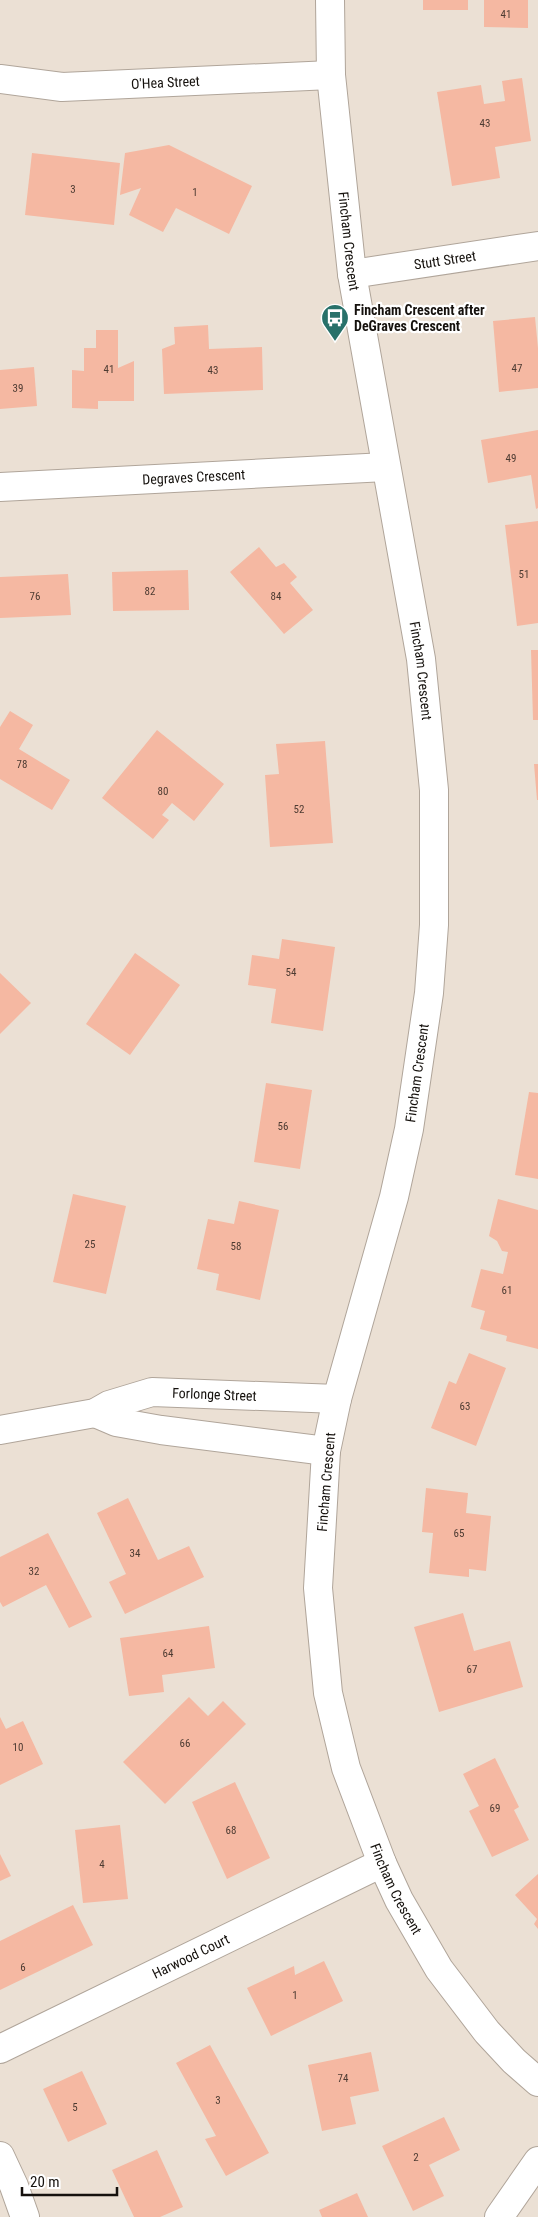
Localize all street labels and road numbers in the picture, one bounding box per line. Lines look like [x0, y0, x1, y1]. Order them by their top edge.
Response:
street label: O'Hea Street [131, 73, 200, 92]
street label: Fincham Crescent [335, 191, 363, 292]
street label: Stutt Street [413, 247, 477, 273]
street label: Degraves Crescent [142, 466, 246, 488]
street label: Fincham Crescent [406, 620, 435, 721]
street label: Fincham Crescent [402, 1023, 432, 1123]
street label: Forlonge Street [172, 1385, 257, 1404]
street label: Fincham Crescent [314, 1432, 338, 1532]
street label: Fincham Crescent [367, 1841, 425, 1937]
street label: Harwood Court [149, 1931, 232, 1982]

